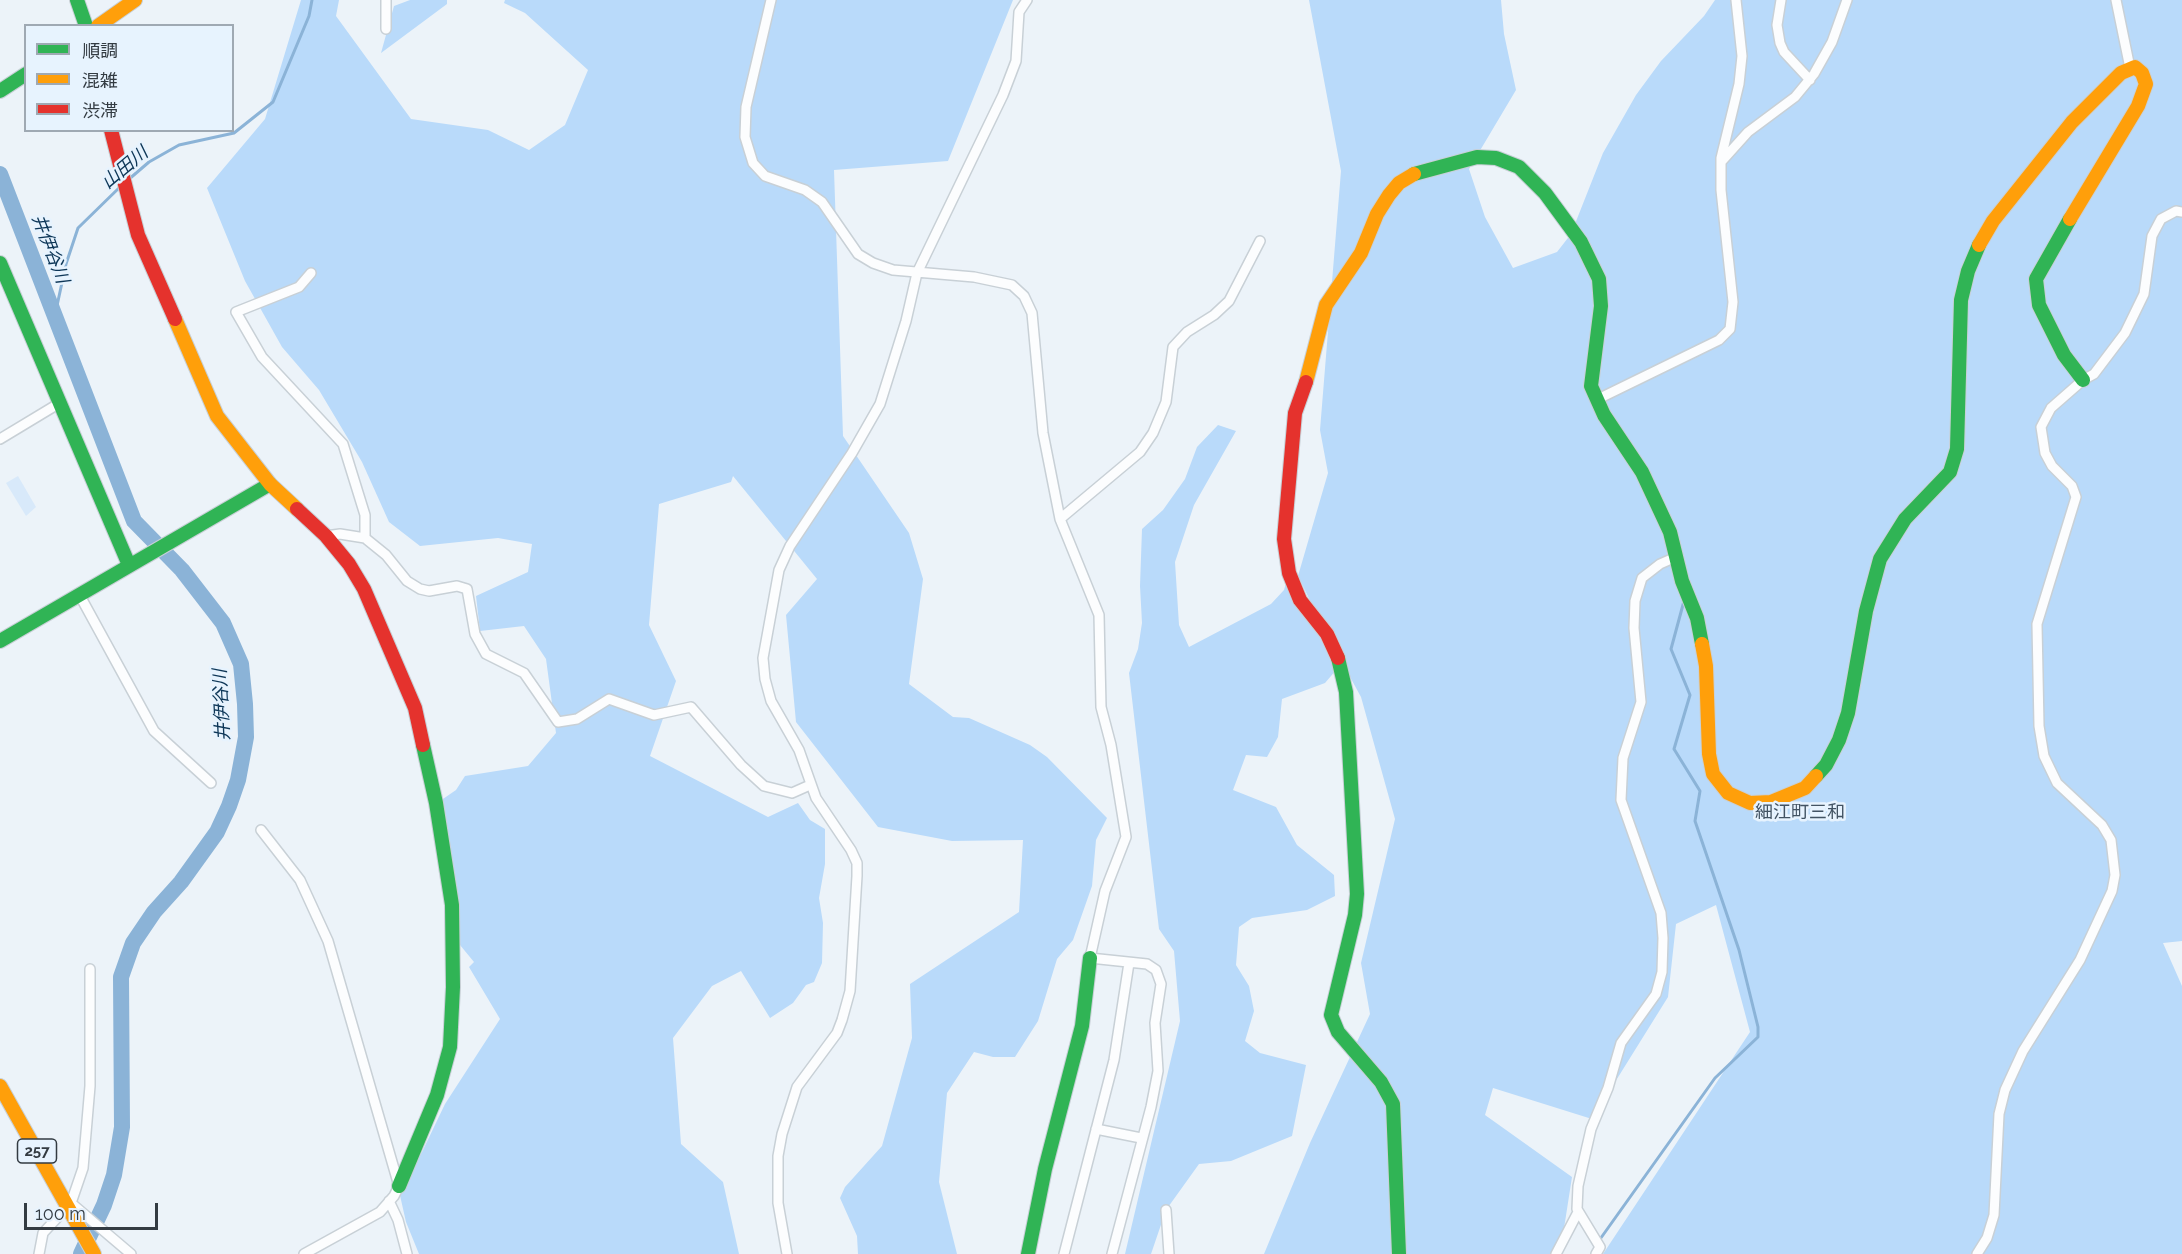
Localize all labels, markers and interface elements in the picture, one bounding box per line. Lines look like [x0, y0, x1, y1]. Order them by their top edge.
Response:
legend [24, 24, 234, 132]
text: 順調 [82, 40, 118, 61]
text: 混雑 [82, 70, 118, 91]
text: 渋滞 [82, 100, 118, 121]
water label: 山田川 [97, 142, 153, 194]
water label: 井伊谷川 [27, 212, 73, 286]
water label: 井伊谷川 [209, 668, 235, 742]
district label: 細江町三和 [1755, 802, 1845, 824]
road number: 257 [18, 1139, 57, 1163]
scale bar [27, 1191, 160, 1229]
text: 100 m [35, 1203, 86, 1224]

